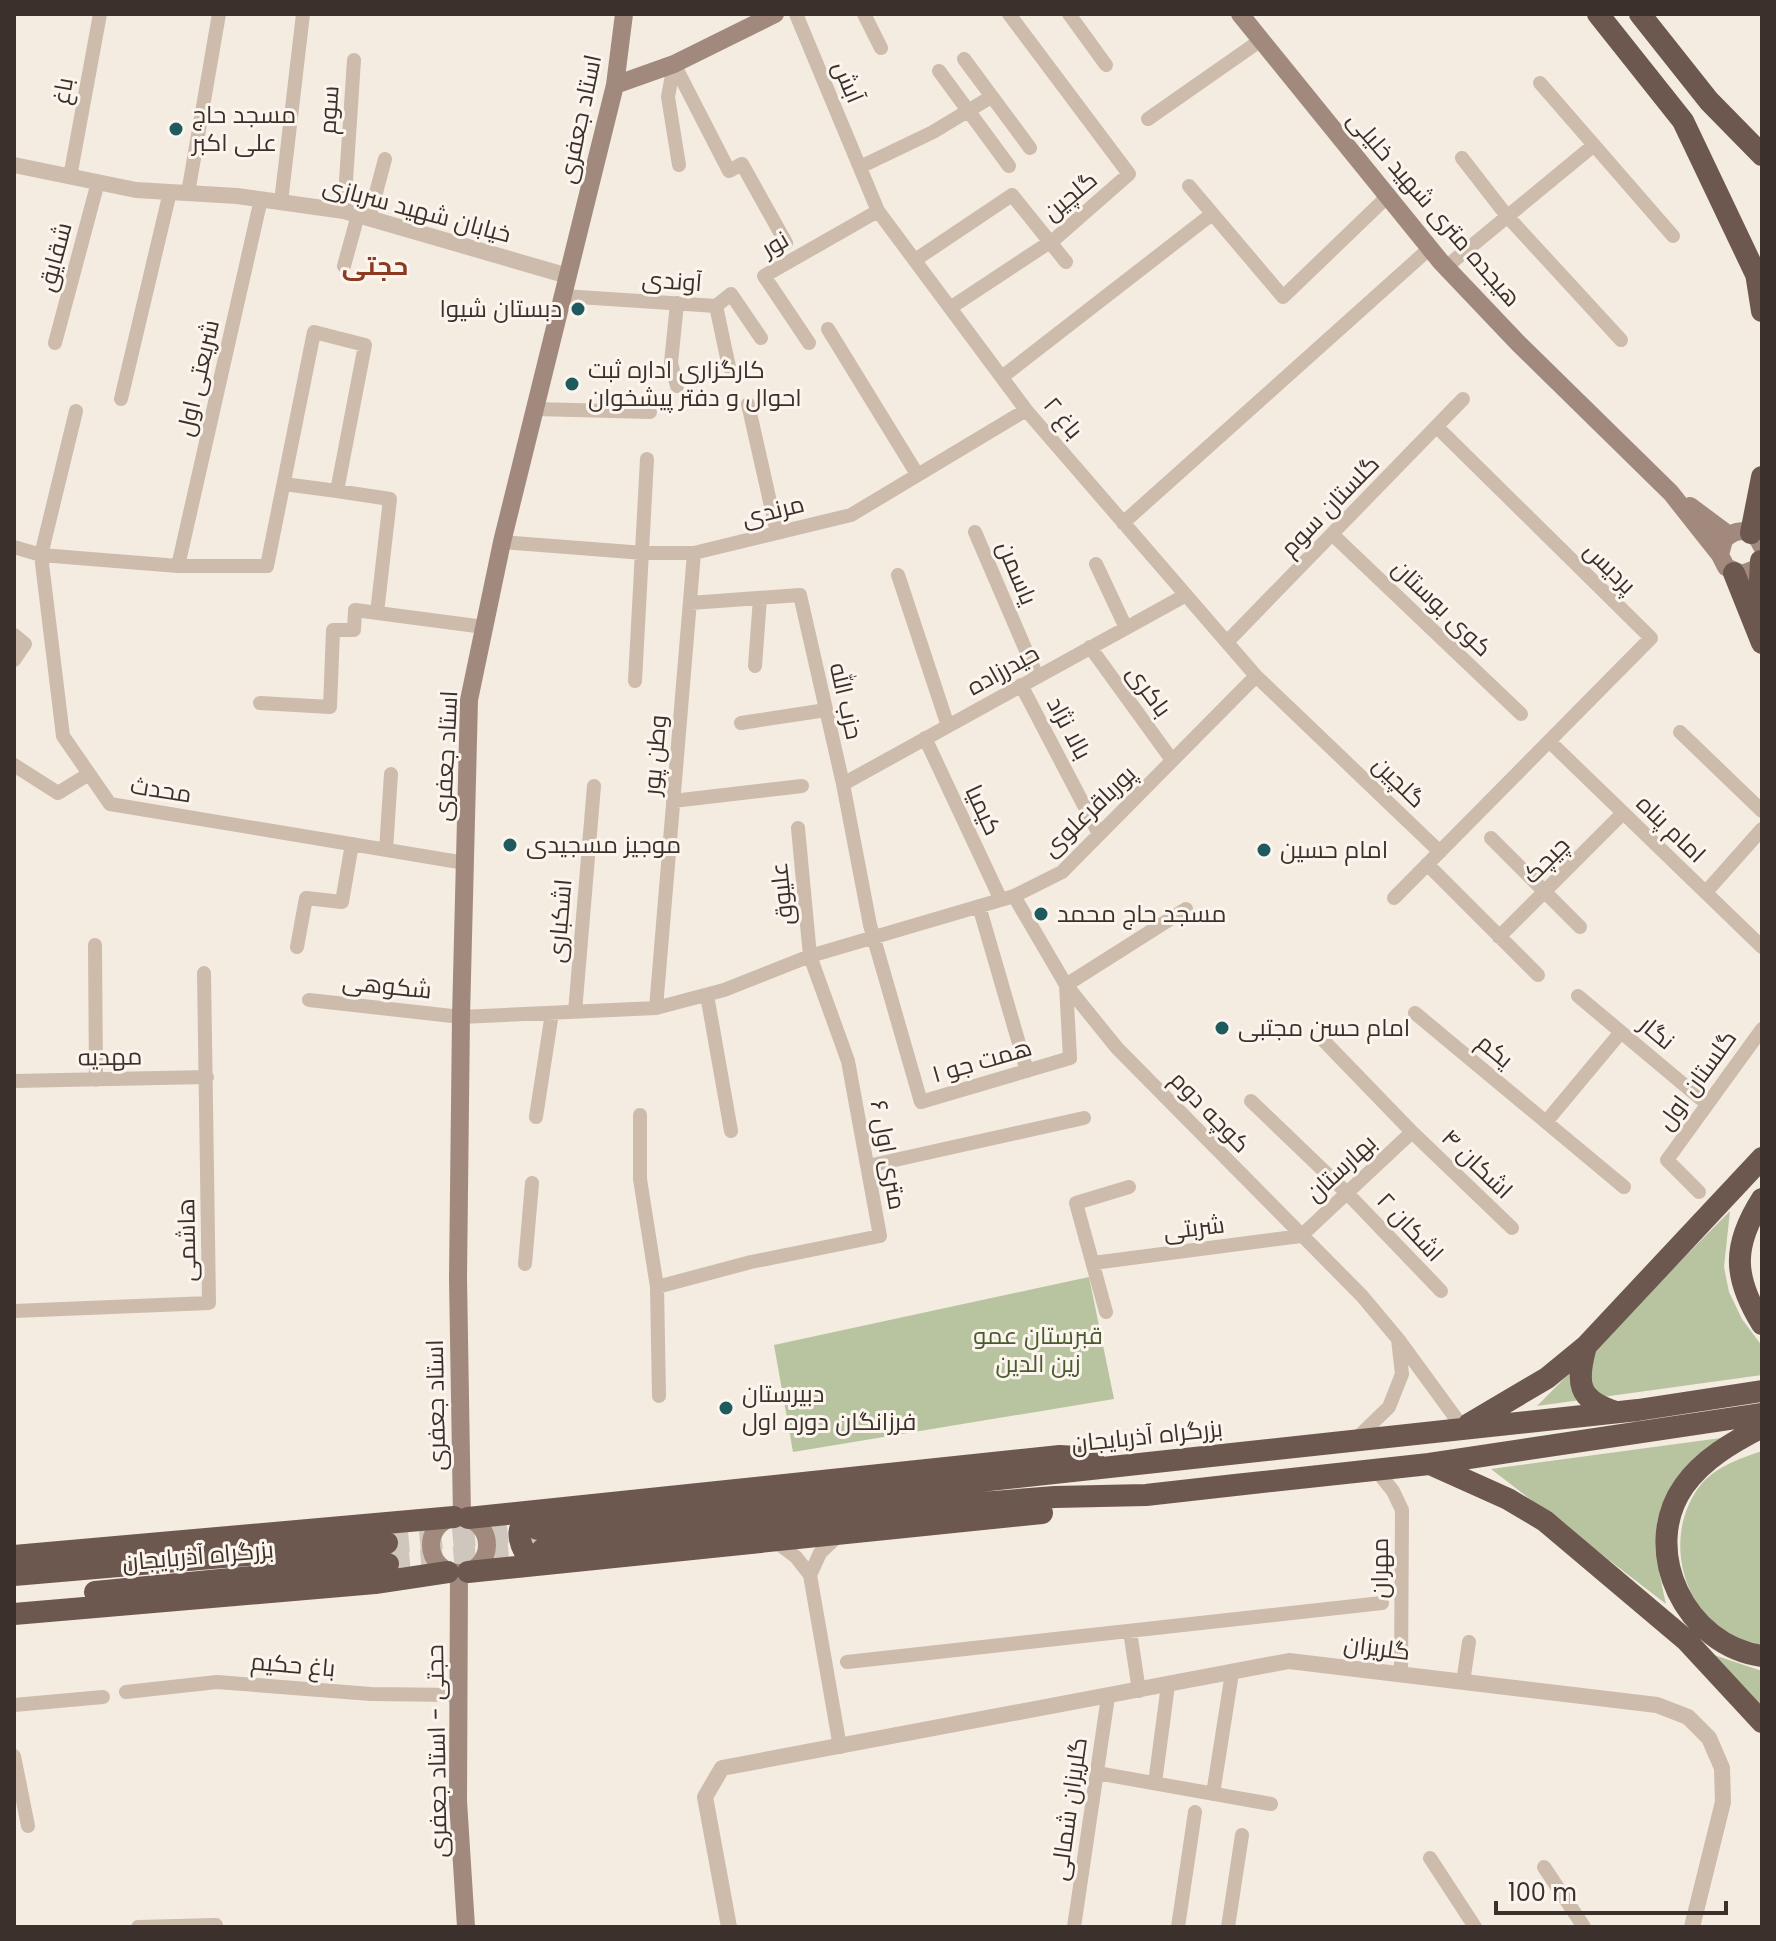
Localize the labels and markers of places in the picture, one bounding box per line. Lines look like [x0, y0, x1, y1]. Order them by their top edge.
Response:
place label: مسجد حاج علی اکبر [190, 98, 296, 159]
marker: مسجد حاج علی اکبر [167, 120, 185, 138]
place label: دبستان شیوا [440, 292, 562, 325]
marker: دبستان شیوا [569, 300, 587, 318]
place label: کارگزاری اداره ثبت احوال و دفتر پیشخوان [588, 353, 802, 414]
marker: کارگزاری اداره ثبت احوال و دفتر پیشخوان [563, 375, 581, 393]
place label: موجیز مسجیدی [526, 828, 681, 861]
place label: امام حسین [1280, 833, 1388, 866]
marker: موجیز مسجیدی [501, 836, 519, 854]
marker: امام حسین [1255, 841, 1273, 859]
place label: مسجد حاج محمد [1057, 897, 1226, 930]
marker: مسجد حاج محمد [1032, 905, 1050, 923]
place label: امام حسن مجتبی [1238, 1011, 1410, 1044]
marker: امام حسن مجتبی [1213, 1019, 1231, 1037]
place label: دبیرستان فرزانگان دوره اول [742, 1377, 916, 1438]
marker: دبیرستان فرزانگان دوره اول [717, 1399, 735, 1417]

